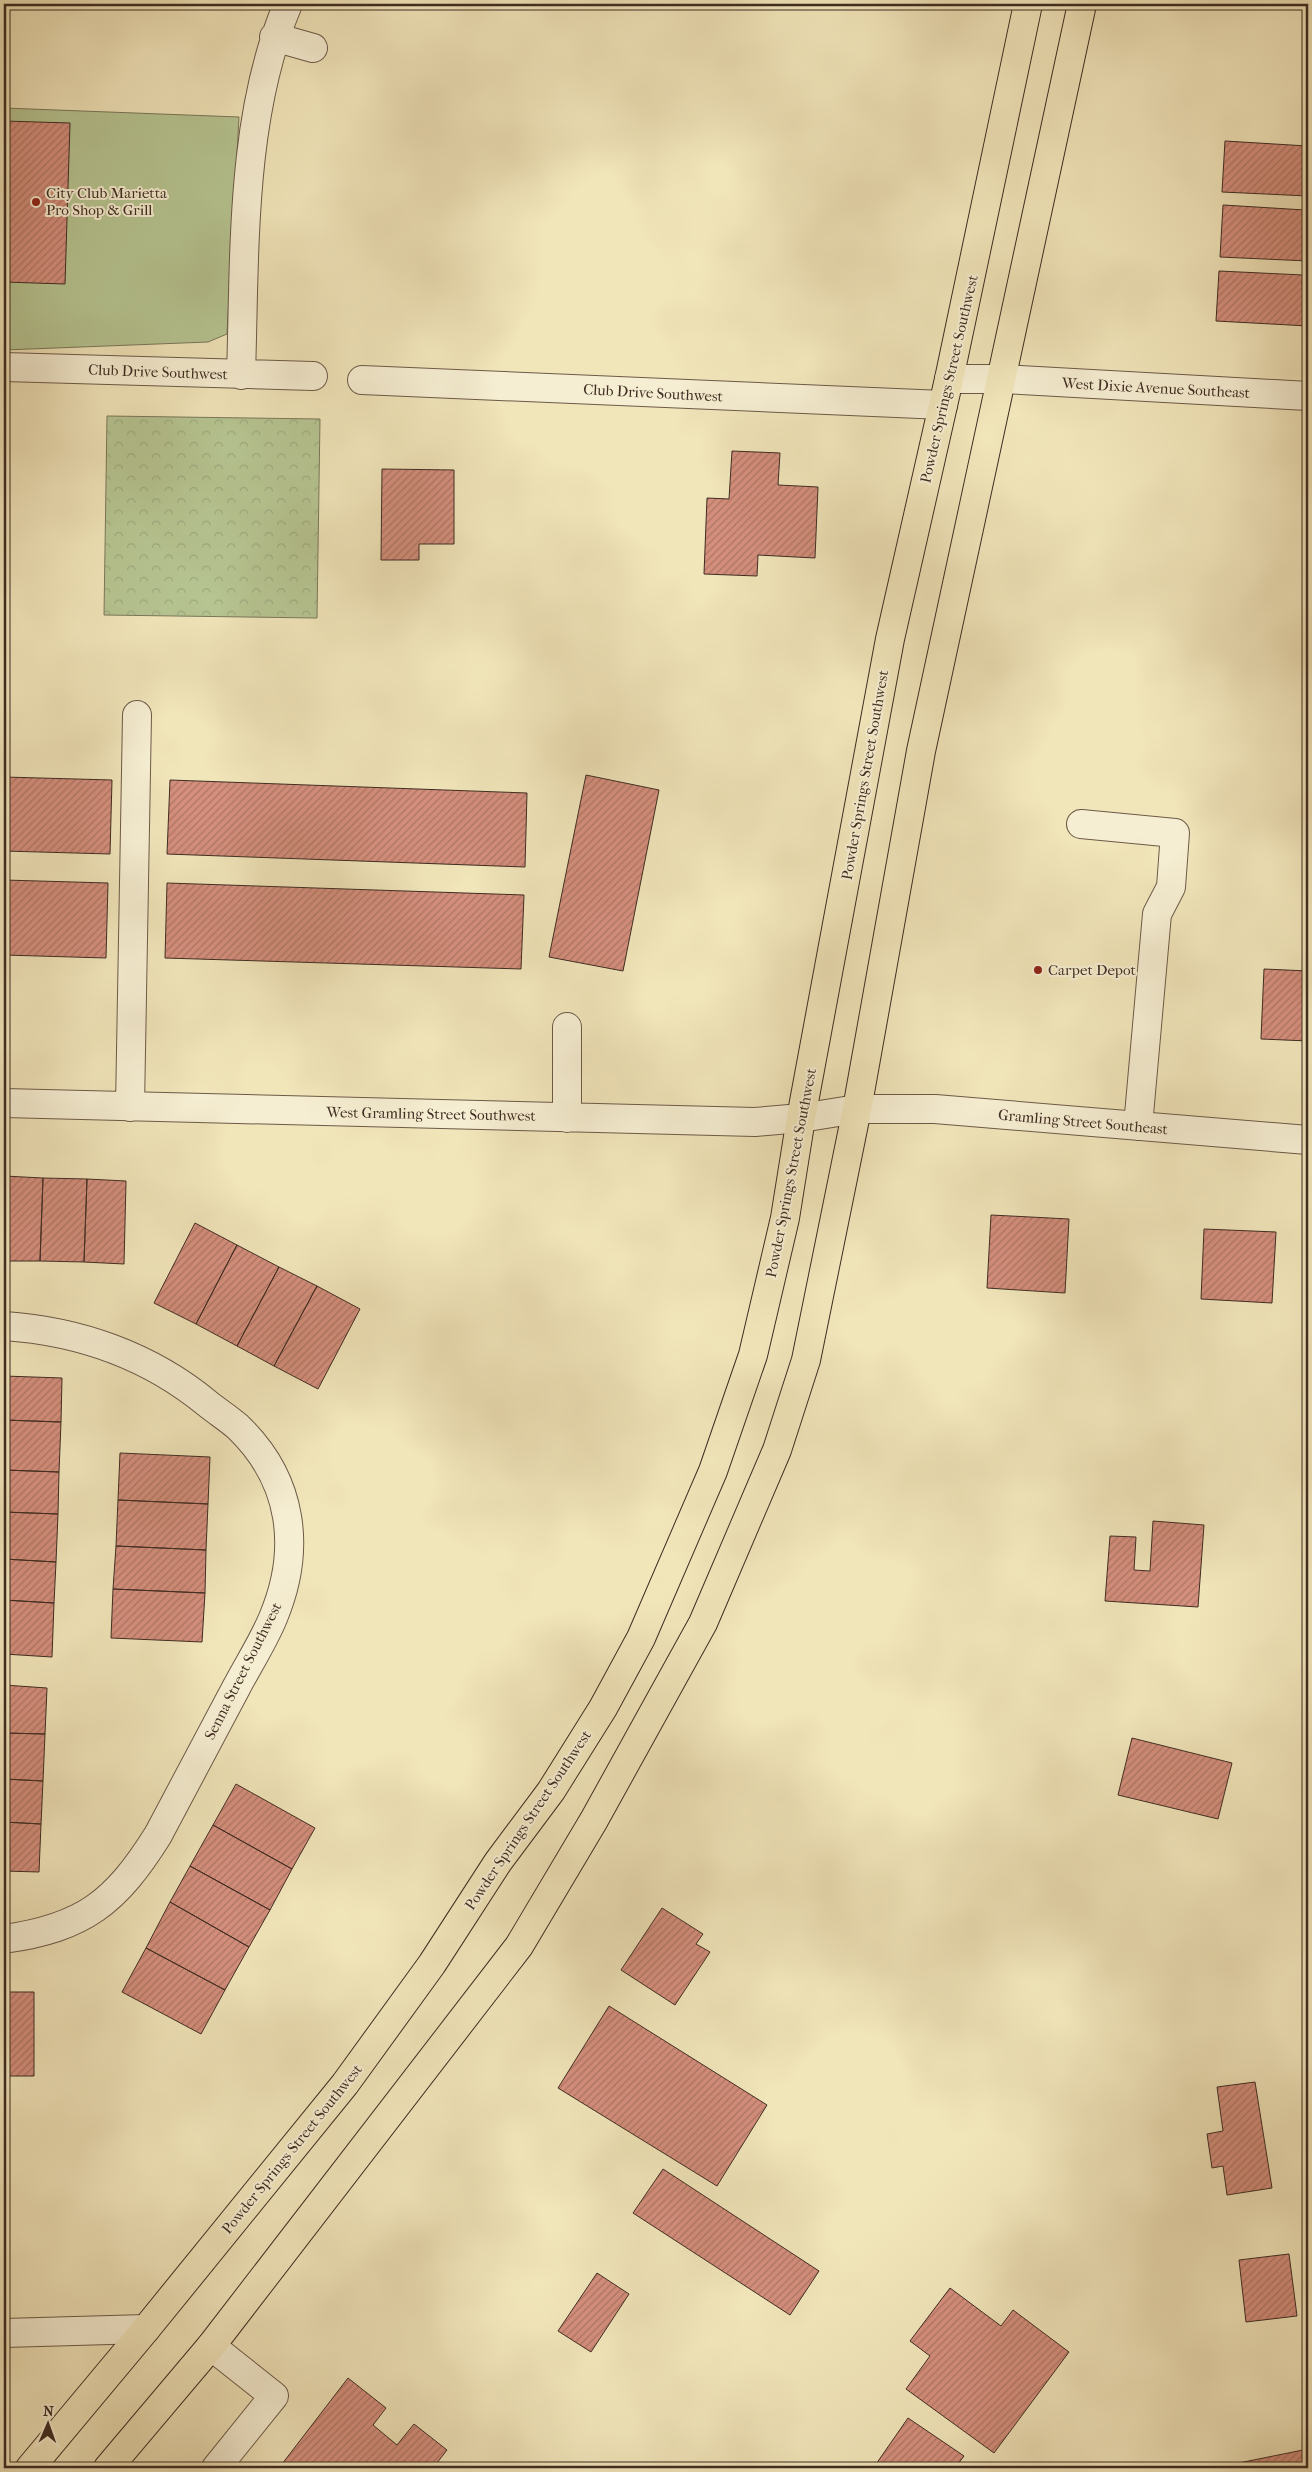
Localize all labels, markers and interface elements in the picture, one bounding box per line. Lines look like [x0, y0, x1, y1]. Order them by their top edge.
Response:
place label: City Club Marietta Pro Shop & Grill [46, 184, 168, 219]
marker: City Club Marietta Pro Shop & Grill [30, 196, 42, 208]
street label: Powder Springs Street Southwest [916, 273, 982, 485]
street label: Club Drive Southwest [88, 361, 229, 383]
street label: West Dixie Avenue Southeast [1061, 374, 1251, 402]
street label: Club Drive Southwest [583, 380, 724, 406]
street label: Powder Springs Street Southwest [838, 668, 892, 882]
place label: Carpet Depot [1048, 961, 1136, 979]
marker: Carpet Depot [1032, 964, 1044, 976]
street label: Powder Springs Street Southwest [762, 1066, 820, 1279]
street label: West Gramling Street Southwest [325, 1103, 536, 1125]
street label: Gramling Street Southeast [997, 1106, 1169, 1138]
street label: Senna Street Southwest [201, 1599, 286, 1743]
street label: Powder Springs Street Southwest [461, 1726, 595, 1913]
street label: Powder Springs Street Southwest [218, 2060, 366, 2237]
north arrow [22, 2400, 72, 2450]
text: N [43, 2403, 54, 2420]

